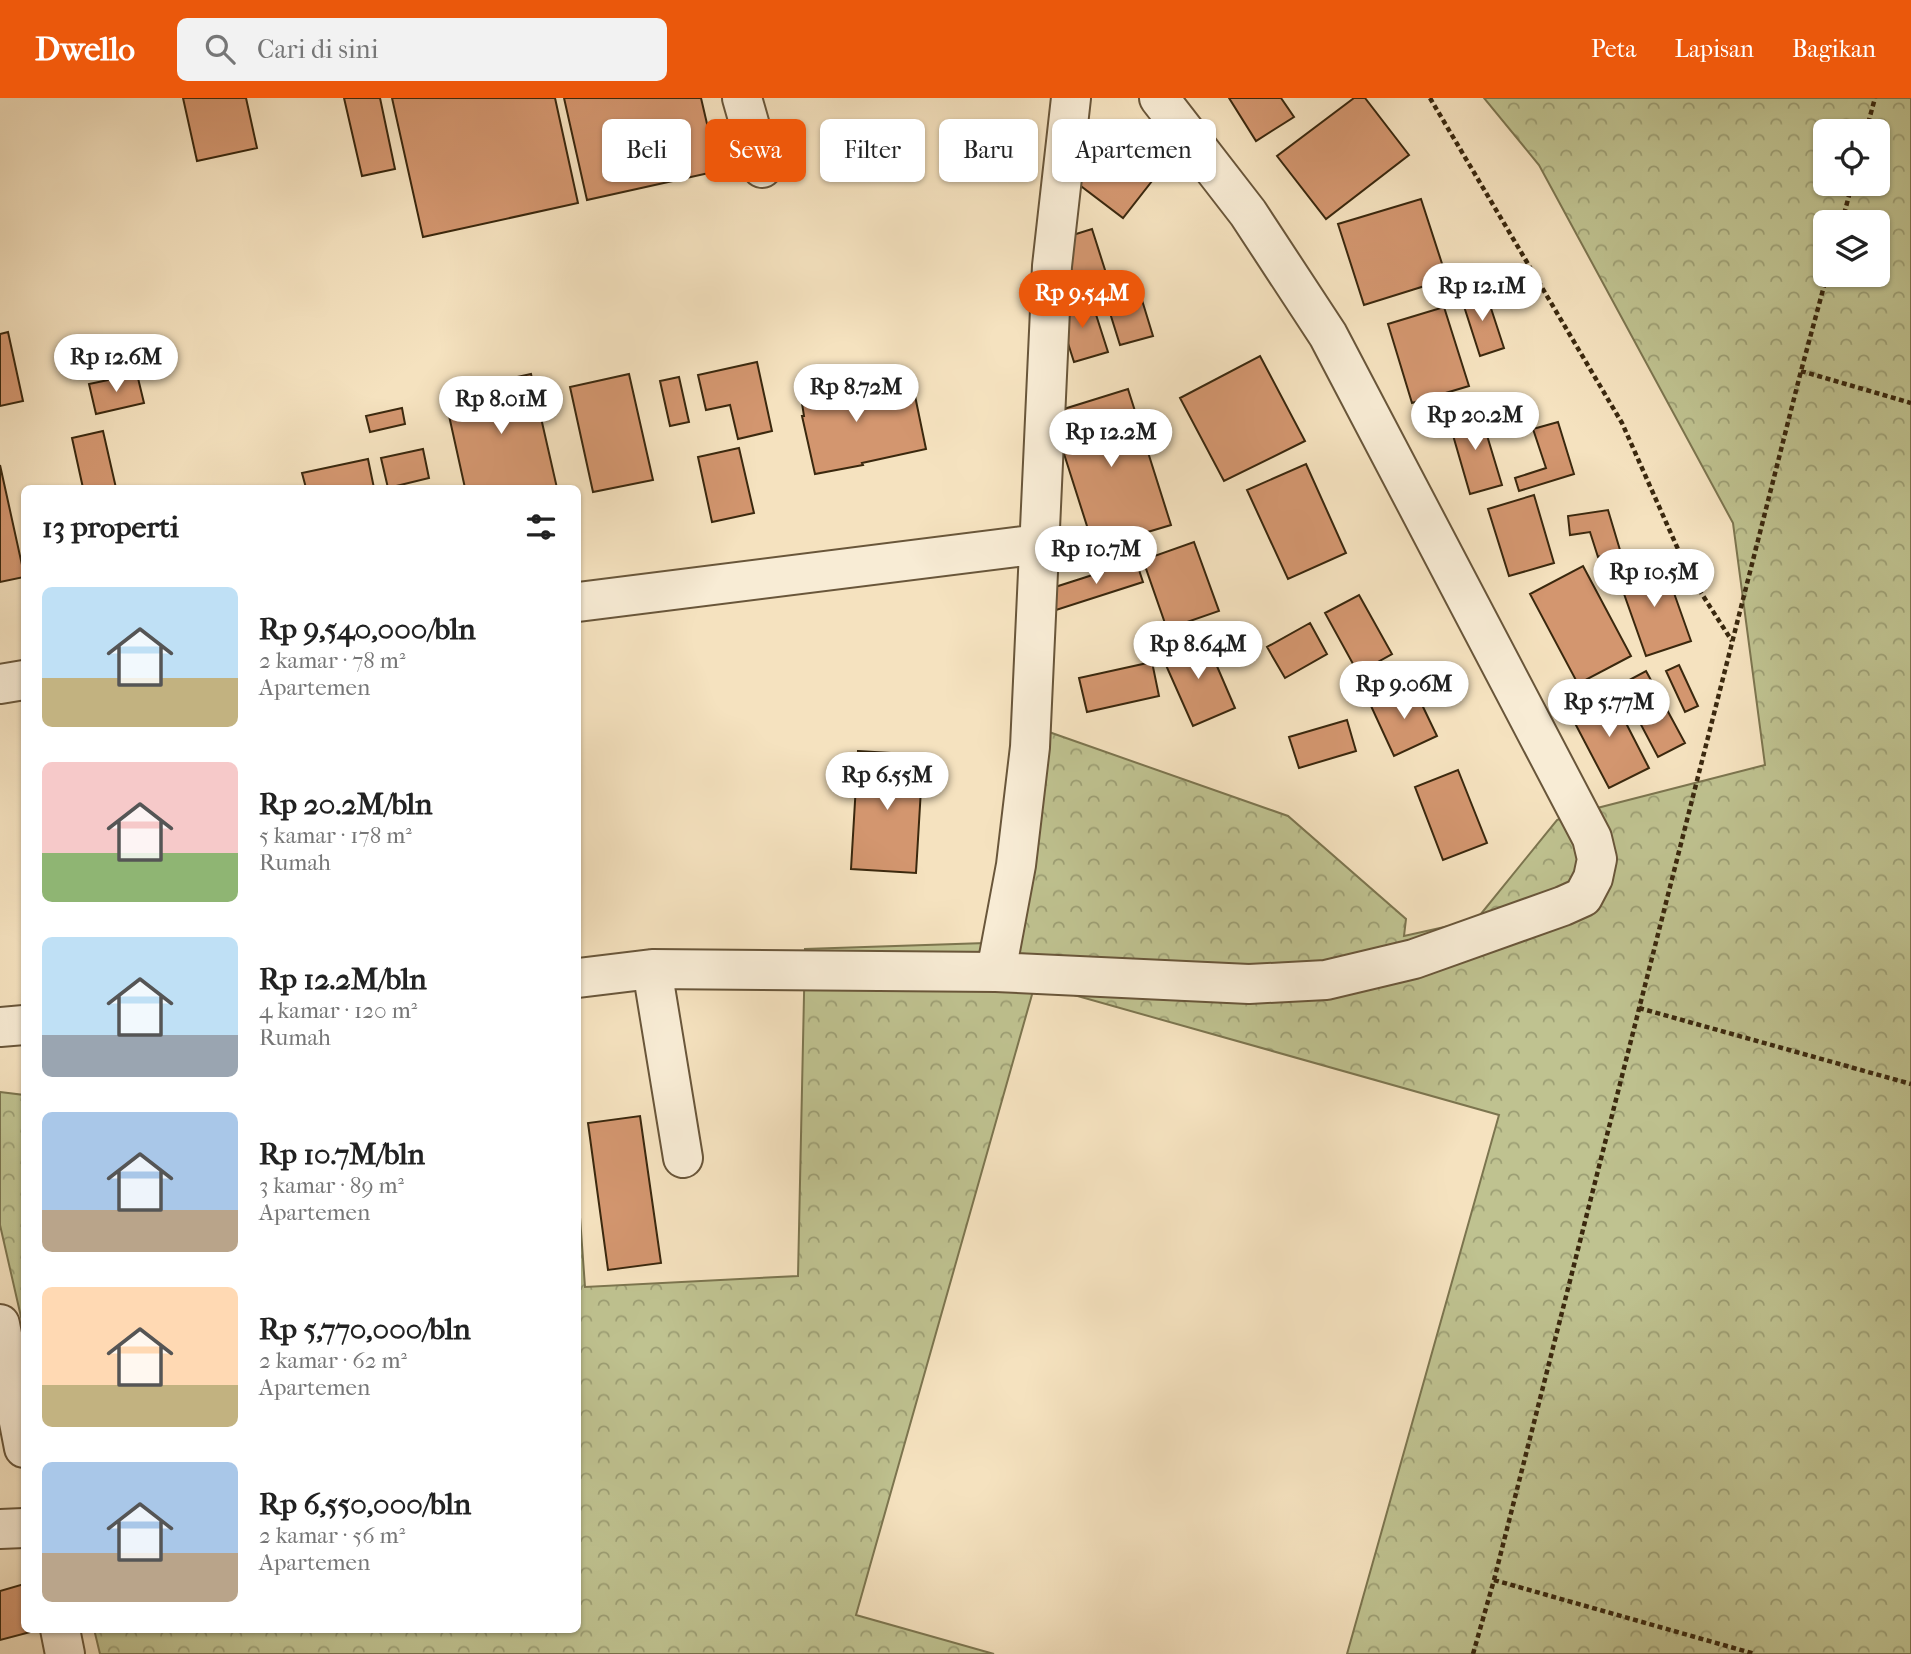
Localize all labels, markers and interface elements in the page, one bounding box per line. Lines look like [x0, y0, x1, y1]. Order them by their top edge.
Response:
search box [177, 18, 667, 81]
text: Dwello [35, 30, 135, 69]
icon: search [201, 30, 239, 68]
text: Cari di sini [257, 34, 378, 65]
text: Peta [1591, 35, 1636, 63]
text: Lapisan [1674, 35, 1754, 63]
text: Bagikan [1792, 35, 1876, 63]
chip: Beli [602, 119, 691, 182]
chip: Sewa [705, 119, 806, 182]
chip: Filter [820, 119, 925, 182]
chip: Baru [939, 119, 1038, 182]
chip: Apartemen [1052, 119, 1216, 182]
map controls [1813, 119, 1890, 287]
button: locate [1813, 119, 1890, 196]
button: layers [1813, 210, 1890, 287]
pin: Rp 12.1M [1410, 264, 1554, 323]
pin: Rp 9.54M [1010, 271, 1154, 330]
text: Rp 12.1M [1438, 272, 1526, 299]
text: Rp 9.54M [1035, 279, 1129, 306]
pin: Rp 12.6M [44, 334, 188, 394]
text: Rp 12.6M [70, 343, 162, 370]
pin: Rp 8.72M [784, 364, 928, 424]
text: Rp 8.72M [810, 373, 902, 400]
pin: Rp 8.01M [429, 376, 573, 436]
text: Rp 8.01M [455, 385, 547, 412]
pin: Rp 20.2M [1403, 392, 1547, 452]
text: Rp 20.2M [1427, 401, 1523, 428]
pin: Rp 12.2M [1039, 410, 1183, 469]
text: Rp 12.2M [1065, 418, 1157, 445]
icon: filters [522, 508, 560, 546]
text: 13 properti [42, 510, 179, 545]
pin: Rp 10.7M [1024, 526, 1168, 586]
text: Rp 10.7M [1051, 535, 1141, 562]
pin: Rp 10.5M [1582, 550, 1726, 609]
text: Rp 10.5M [1609, 558, 1699, 585]
text: Rp 9,540,000/bln [259, 612, 476, 647]
icon: home [98, 615, 182, 699]
pin: Rp 8.64M [1126, 622, 1270, 681]
text: Rp 8.64M [1149, 630, 1247, 657]
text: 2 kamar · 78 m² [259, 647, 405, 674]
pin: Rp 9.06M [1332, 662, 1476, 721]
text: Rp 9.06M [1356, 670, 1452, 697]
text: Apartemen [259, 674, 370, 701]
pin: Rp 5.77M [1537, 680, 1681, 739]
text: Rp 5.77M [1564, 688, 1654, 715]
pin: Rp 6.55M [815, 752, 959, 812]
text: Rp 6.55M [842, 761, 932, 788]
text: Rp 20.2M/bln [259, 787, 433, 822]
icon: home [98, 790, 182, 874]
text: 5 kamar · 178 m² [259, 822, 412, 849]
text: Rumah [259, 849, 331, 876]
text: Rp 12.2M/bln [259, 962, 427, 997]
icon: home [98, 965, 182, 1049]
text: 4 kamar · 120 m² [259, 997, 417, 1024]
text: Rumah [259, 1024, 331, 1051]
text: Rp 10.7M/bln [259, 1137, 425, 1172]
icon: home [98, 1140, 182, 1224]
text: 3 kamar · 89 m² [259, 1172, 404, 1199]
text: Apartemen [259, 1199, 370, 1226]
text: Rp 5,770,000/bln [259, 1312, 471, 1347]
icon: home [98, 1315, 182, 1399]
text: 2 kamar · 62 m² [259, 1347, 407, 1374]
text: Apartemen [259, 1374, 370, 1401]
text: Rp 6,550,000/bln [259, 1487, 471, 1522]
icon: home [98, 1490, 182, 1574]
text: 2 kamar · 56 m² [259, 1522, 405, 1549]
text: Apartemen [259, 1549, 370, 1576]

